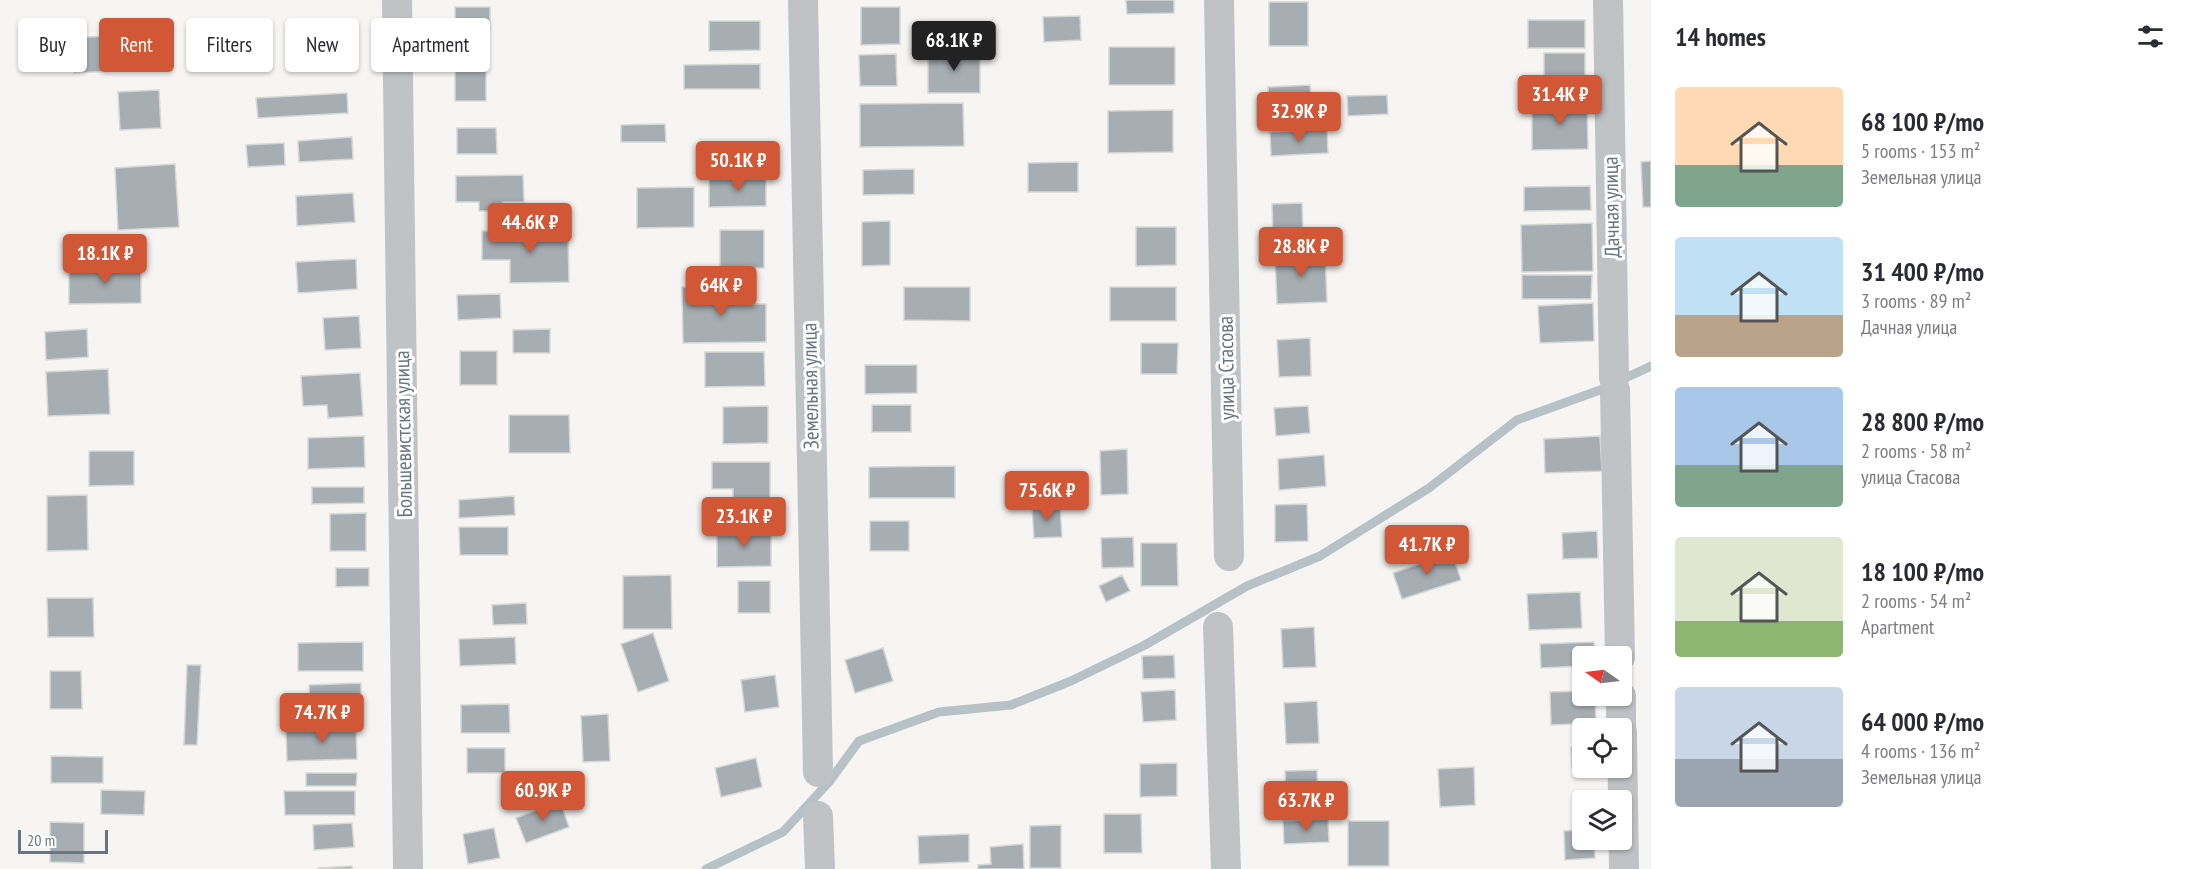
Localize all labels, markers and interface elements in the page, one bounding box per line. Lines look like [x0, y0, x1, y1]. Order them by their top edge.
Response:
chip: Buy [18, 18, 87, 72]
chip: Rent [99, 18, 174, 72]
chip: Filters [186, 18, 273, 72]
chip: New [285, 18, 359, 72]
chip: Apartment [371, 18, 490, 72]
text: 14 homes [1675, 20, 1766, 53]
icon: filters [2134, 20, 2167, 53]
pin: 68.1K ₽ [899, 21, 1009, 72]
text: 68.1K ₽ [926, 27, 982, 53]
pin: 31.4K ₽ [1505, 75, 1615, 126]
text: 31.4K ₽ [1532, 81, 1588, 107]
pin: 32.9K ₽ [1244, 92, 1354, 143]
text: 32.9K ₽ [1271, 98, 1327, 124]
text: 68 100 ₽/mo [1861, 105, 1984, 138]
icon: home [1723, 111, 1795, 183]
text: 5 rooms · 153 m² [1861, 138, 1980, 164]
pin: 50.1K ₽ [683, 141, 793, 192]
text: 50.1K ₽ [710, 147, 766, 173]
street label: Дачная улица [1597, 156, 1625, 258]
text: Земельная улица [1861, 164, 1982, 190]
pin: 44.6K ₽ [475, 203, 585, 254]
text: 44.6K ₽ [502, 209, 558, 235]
pin: 28.8K ₽ [1246, 227, 1356, 278]
text: 28.8K ₽ [1273, 233, 1329, 259]
pin: 18.1K ₽ [50, 234, 160, 285]
text: 18.1K ₽ [77, 240, 133, 266]
text: 31 400 ₽/mo [1861, 255, 1984, 288]
icon: home [1723, 261, 1795, 333]
pin: 64K ₽ [679, 266, 763, 317]
text: 64K ₽ [700, 272, 742, 298]
text: 3 rooms · 89 m² [1861, 288, 1971, 314]
text: Дачная улица [1861, 314, 1957, 340]
street label: улица Стасова [1212, 316, 1240, 420]
street label: Земельная улица [795, 322, 825, 450]
street label: Большевистская улица [388, 350, 418, 518]
text: 28 800 ₽/mo [1861, 405, 1984, 438]
icon: home [1723, 411, 1795, 483]
text: 2 rooms · 58 m² [1861, 438, 1971, 464]
text: улица Стасова [1861, 464, 1960, 490]
pin: 75.6K ₽ [992, 471, 1102, 522]
text: 75.6K ₽ [1019, 477, 1075, 503]
pin: 23.1K ₽ [689, 497, 799, 548]
text: 23.1K ₽ [716, 503, 772, 529]
pin: 41.7K ₽ [1372, 525, 1482, 576]
text: 41.7K ₽ [1399, 531, 1455, 557]
text: 18 100 ₽/mo [1861, 555, 1984, 588]
icon: home [1723, 561, 1795, 633]
text: 2 rooms · 54 m² [1861, 588, 1971, 614]
text: Apartment [1861, 614, 1934, 640]
north arrow [1572, 646, 1632, 706]
map controls [1572, 646, 1632, 850]
pin: 74.7K ₽ [267, 693, 377, 744]
text: 74.7K ₽ [294, 699, 350, 725]
text: 64 000 ₽/mo [1861, 705, 1984, 738]
icon: home [1723, 711, 1795, 783]
button: locate [1572, 718, 1632, 778]
text: 4 rooms · 136 m² [1861, 738, 1980, 764]
text: Земельная улица [1861, 764, 1982, 790]
pin: 60.9K ₽ [488, 771, 598, 822]
text: 60.9K ₽ [515, 777, 571, 803]
pin: 63.7K ₽ [1251, 781, 1361, 832]
text: 63.7K ₽ [1278, 787, 1334, 813]
button: layers [1572, 790, 1632, 850]
scale bar [18, 827, 108, 854]
text: 20 m [27, 830, 55, 850]

